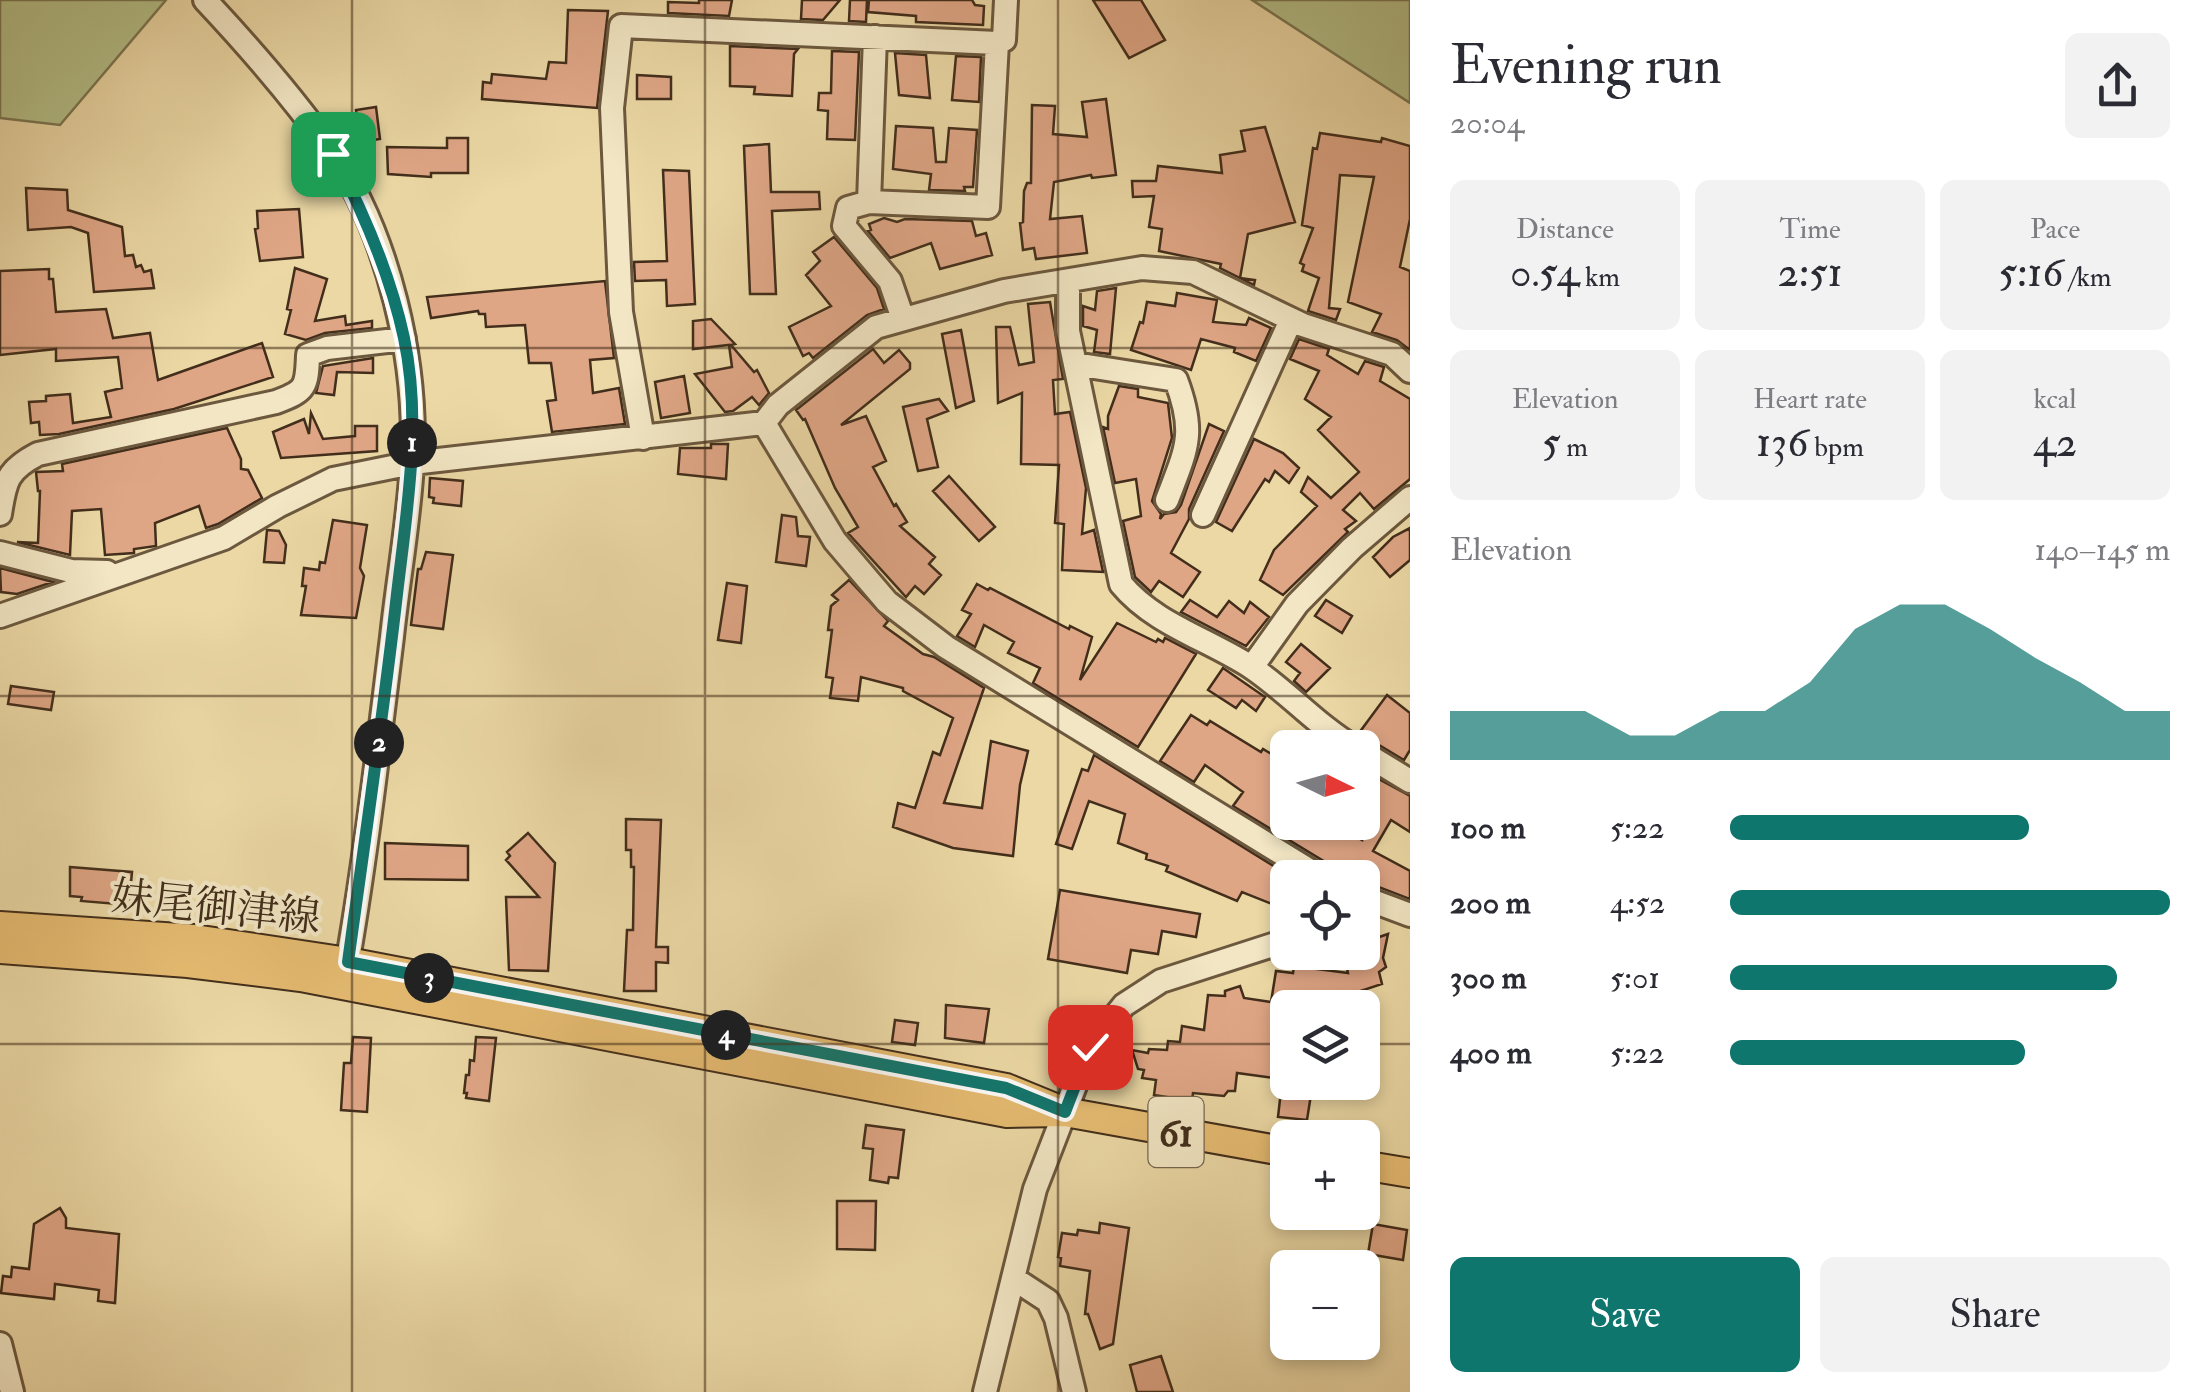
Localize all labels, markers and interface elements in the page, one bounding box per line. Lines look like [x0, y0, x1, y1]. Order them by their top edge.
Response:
text: Evening run [1450, 31, 1722, 100]
button: share [2065, 33, 2170, 138]
text: 20:04 [1450, 103, 1524, 143]
pin [291, 112, 376, 197]
icon: arrive [306, 127, 361, 182]
text: Distance [1516, 212, 1614, 247]
text: Time [1779, 212, 1841, 247]
text: Pace [2030, 212, 2080, 247]
text: 0.54 [1510, 247, 1579, 299]
text: 2:51 [1777, 247, 1843, 299]
text: 5:16 [1998, 247, 2063, 299]
text: km [1579, 260, 1620, 295]
text: /km [2063, 260, 2112, 295]
text: Elevation [1512, 382, 1618, 417]
text: Heart rate [1753, 382, 1867, 417]
text: kcal [2034, 382, 2076, 417]
text: 5 [1542, 417, 1560, 469]
text: 136 [1756, 417, 1808, 469]
text: 42 [2033, 417, 2077, 469]
pin: 1 [387, 418, 437, 468]
text: 1 [407, 425, 417, 460]
text: m [1560, 430, 1588, 465]
text: bpm [1808, 430, 1864, 465]
text: Elevation [1450, 530, 1572, 570]
text: 140–145 m [2034, 530, 2170, 570]
pin: 2 [354, 718, 404, 768]
text: 2 [372, 725, 386, 760]
north arrow [1270, 730, 1380, 840]
map controls [1270, 730, 1380, 1360]
text: 100 m [1450, 808, 1526, 848]
text: 5:22 [1610, 808, 1664, 848]
button: locate [1270, 860, 1380, 970]
street label: 妹尾御津線 [109, 871, 323, 945]
text: 200 m [1450, 883, 1531, 923]
text: 4:52 [1610, 883, 1665, 923]
pin: 3 [404, 953, 454, 1003]
text: 300 m [1450, 958, 1527, 998]
text: 5:01 [1610, 958, 1660, 998]
text: 3 [424, 960, 434, 995]
button: layers [1270, 990, 1380, 1100]
pin [1048, 1005, 1133, 1090]
pin: 4 [701, 1010, 751, 1060]
text: 4 [718, 1017, 734, 1052]
icon: check [1063, 1020, 1118, 1075]
text: 400 m [1450, 1033, 1532, 1073]
text: 5:22 [1610, 1033, 1664, 1073]
road number: 61 [1148, 1097, 1204, 1167]
button: + [1270, 1120, 1380, 1230]
button: − [1270, 1250, 1380, 1360]
button: Save [1450, 1257, 1800, 1372]
button: Share [1820, 1257, 2170, 1372]

